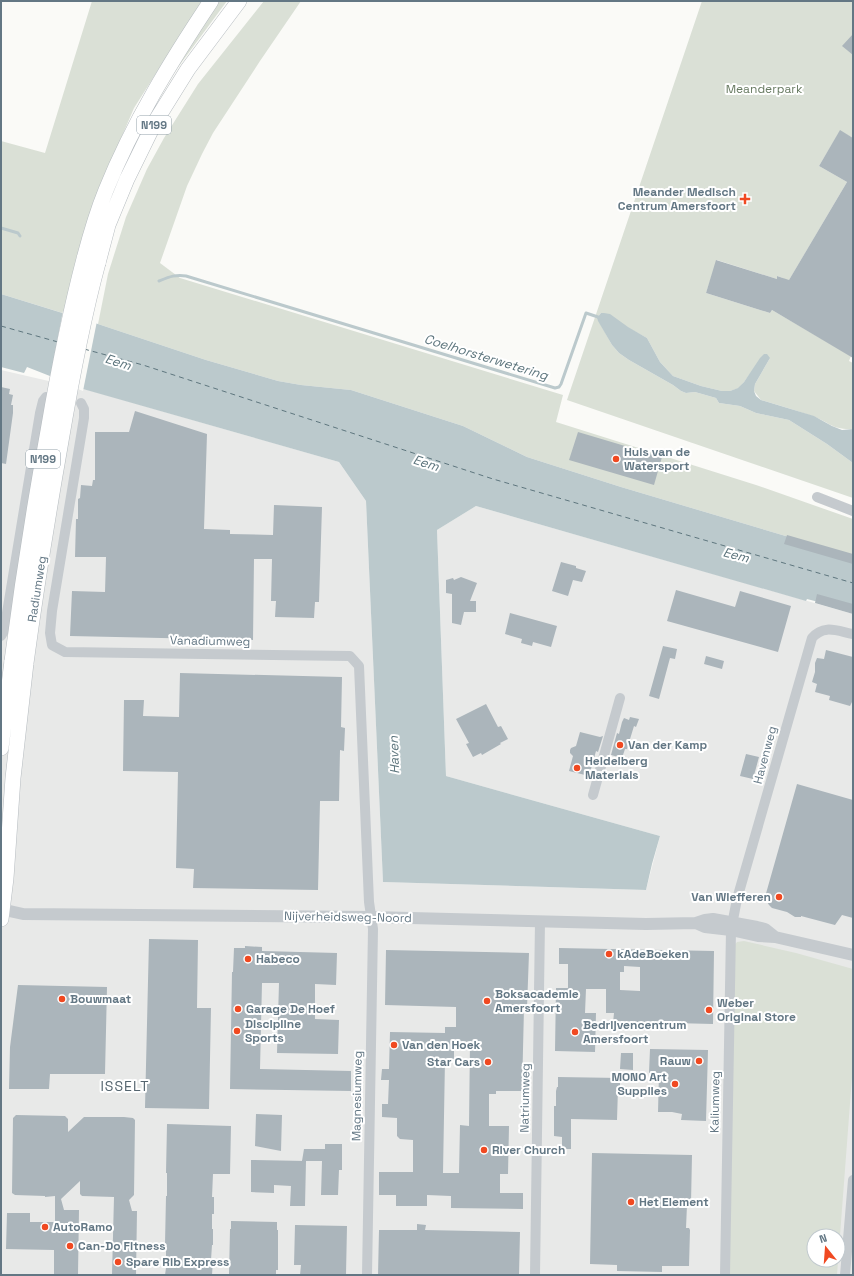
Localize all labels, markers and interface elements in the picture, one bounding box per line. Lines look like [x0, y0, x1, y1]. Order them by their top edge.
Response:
park label: Meanderpark [726, 81, 803, 97]
road number: N199 [137, 116, 171, 134]
place label: Meander Medisch Centrum Amersfoort [618, 184, 736, 214]
marker: Meander Medisch Centrum Amersfoort [739, 193, 751, 205]
water label: Coelhorsterwetering [422, 330, 551, 384]
water label: Eem [103, 350, 134, 374]
place label: Huis van de Watersport [624, 444, 690, 474]
road number: N199 [26, 450, 60, 468]
water label: Eem [411, 451, 442, 475]
marker: Huis van de Watersport [611, 454, 621, 464]
water label: Eem [721, 543, 752, 567]
street label: Radiumweg [24, 555, 50, 623]
street label: Vanadiumweg [170, 632, 250, 650]
street label: Havenweg [750, 724, 780, 786]
water label: Haven [385, 735, 403, 774]
place label: Van der Kamp [628, 737, 708, 753]
marker: Van der Kamp [615, 740, 625, 750]
place label: Heidelberg Materials [585, 753, 648, 783]
marker: Heidelberg Materials [572, 763, 582, 773]
place label: Van Wiefferen [691, 889, 771, 905]
marker: Van Wiefferen [774, 892, 784, 902]
street label: Nijverheidsweg-Noord [284, 908, 412, 926]
place label: kAdeBoeken [617, 946, 689, 962]
marker: kAdeBoeken [604, 949, 614, 959]
place label: Habeco [256, 951, 300, 967]
marker: Habeco [243, 954, 253, 964]
place label: Boksacademie Amersfoort [495, 986, 579, 1016]
place label: Bouwmaat [70, 991, 131, 1007]
marker: Bouwmaat [57, 994, 67, 1004]
place label: Weber Original Store [717, 995, 796, 1025]
marker: Boksacademie Amersfoort [482, 996, 492, 1006]
place label: Garage De Hoef [246, 1001, 335, 1017]
marker: Garage De Hoef [233, 1004, 243, 1014]
marker: Weber Original Store [704, 1005, 714, 1015]
place label: Discipline Sports [245, 1016, 301, 1046]
place label: Bedrijvencentrum Amersfoort [583, 1017, 686, 1047]
marker: Discipline Sports [232, 1026, 242, 1036]
marker: Bedrijvencentrum Amersfoort [570, 1027, 580, 1037]
place label: Van den Hoek [402, 1037, 481, 1053]
marker: Van den Hoek [389, 1040, 399, 1050]
street label: Magnesiumweg [348, 1051, 366, 1141]
place label: Rauw [660, 1053, 691, 1069]
place label: Star Cars [427, 1054, 480, 1070]
marker: Rauw [694, 1056, 704, 1066]
marker: Star Cars [483, 1057, 493, 1067]
street label: Natriumweg [516, 1063, 534, 1133]
place label: MONO Art Supplies [611, 1069, 667, 1099]
street label: Kaliumweg [706, 1071, 724, 1133]
district label: ISSELT [100, 1077, 150, 1095]
marker: MONO Art Supplies [670, 1079, 680, 1089]
place label: River Church [492, 1142, 565, 1158]
marker: River Church [479, 1145, 489, 1155]
place label: Het Element [639, 1194, 709, 1210]
marker: Het Element [626, 1197, 636, 1207]
place label: AutoRamo [53, 1219, 113, 1235]
marker: AutoRamo [40, 1222, 50, 1232]
north arrow [806, 1228, 846, 1268]
text: N [818, 1231, 829, 1246]
place label: Can-Do Fitness [78, 1238, 166, 1254]
marker: Can-Do Fitness [65, 1241, 75, 1251]
place label: Spare Rib Express [126, 1254, 229, 1270]
marker: Spare Rib Express [113, 1257, 123, 1267]

